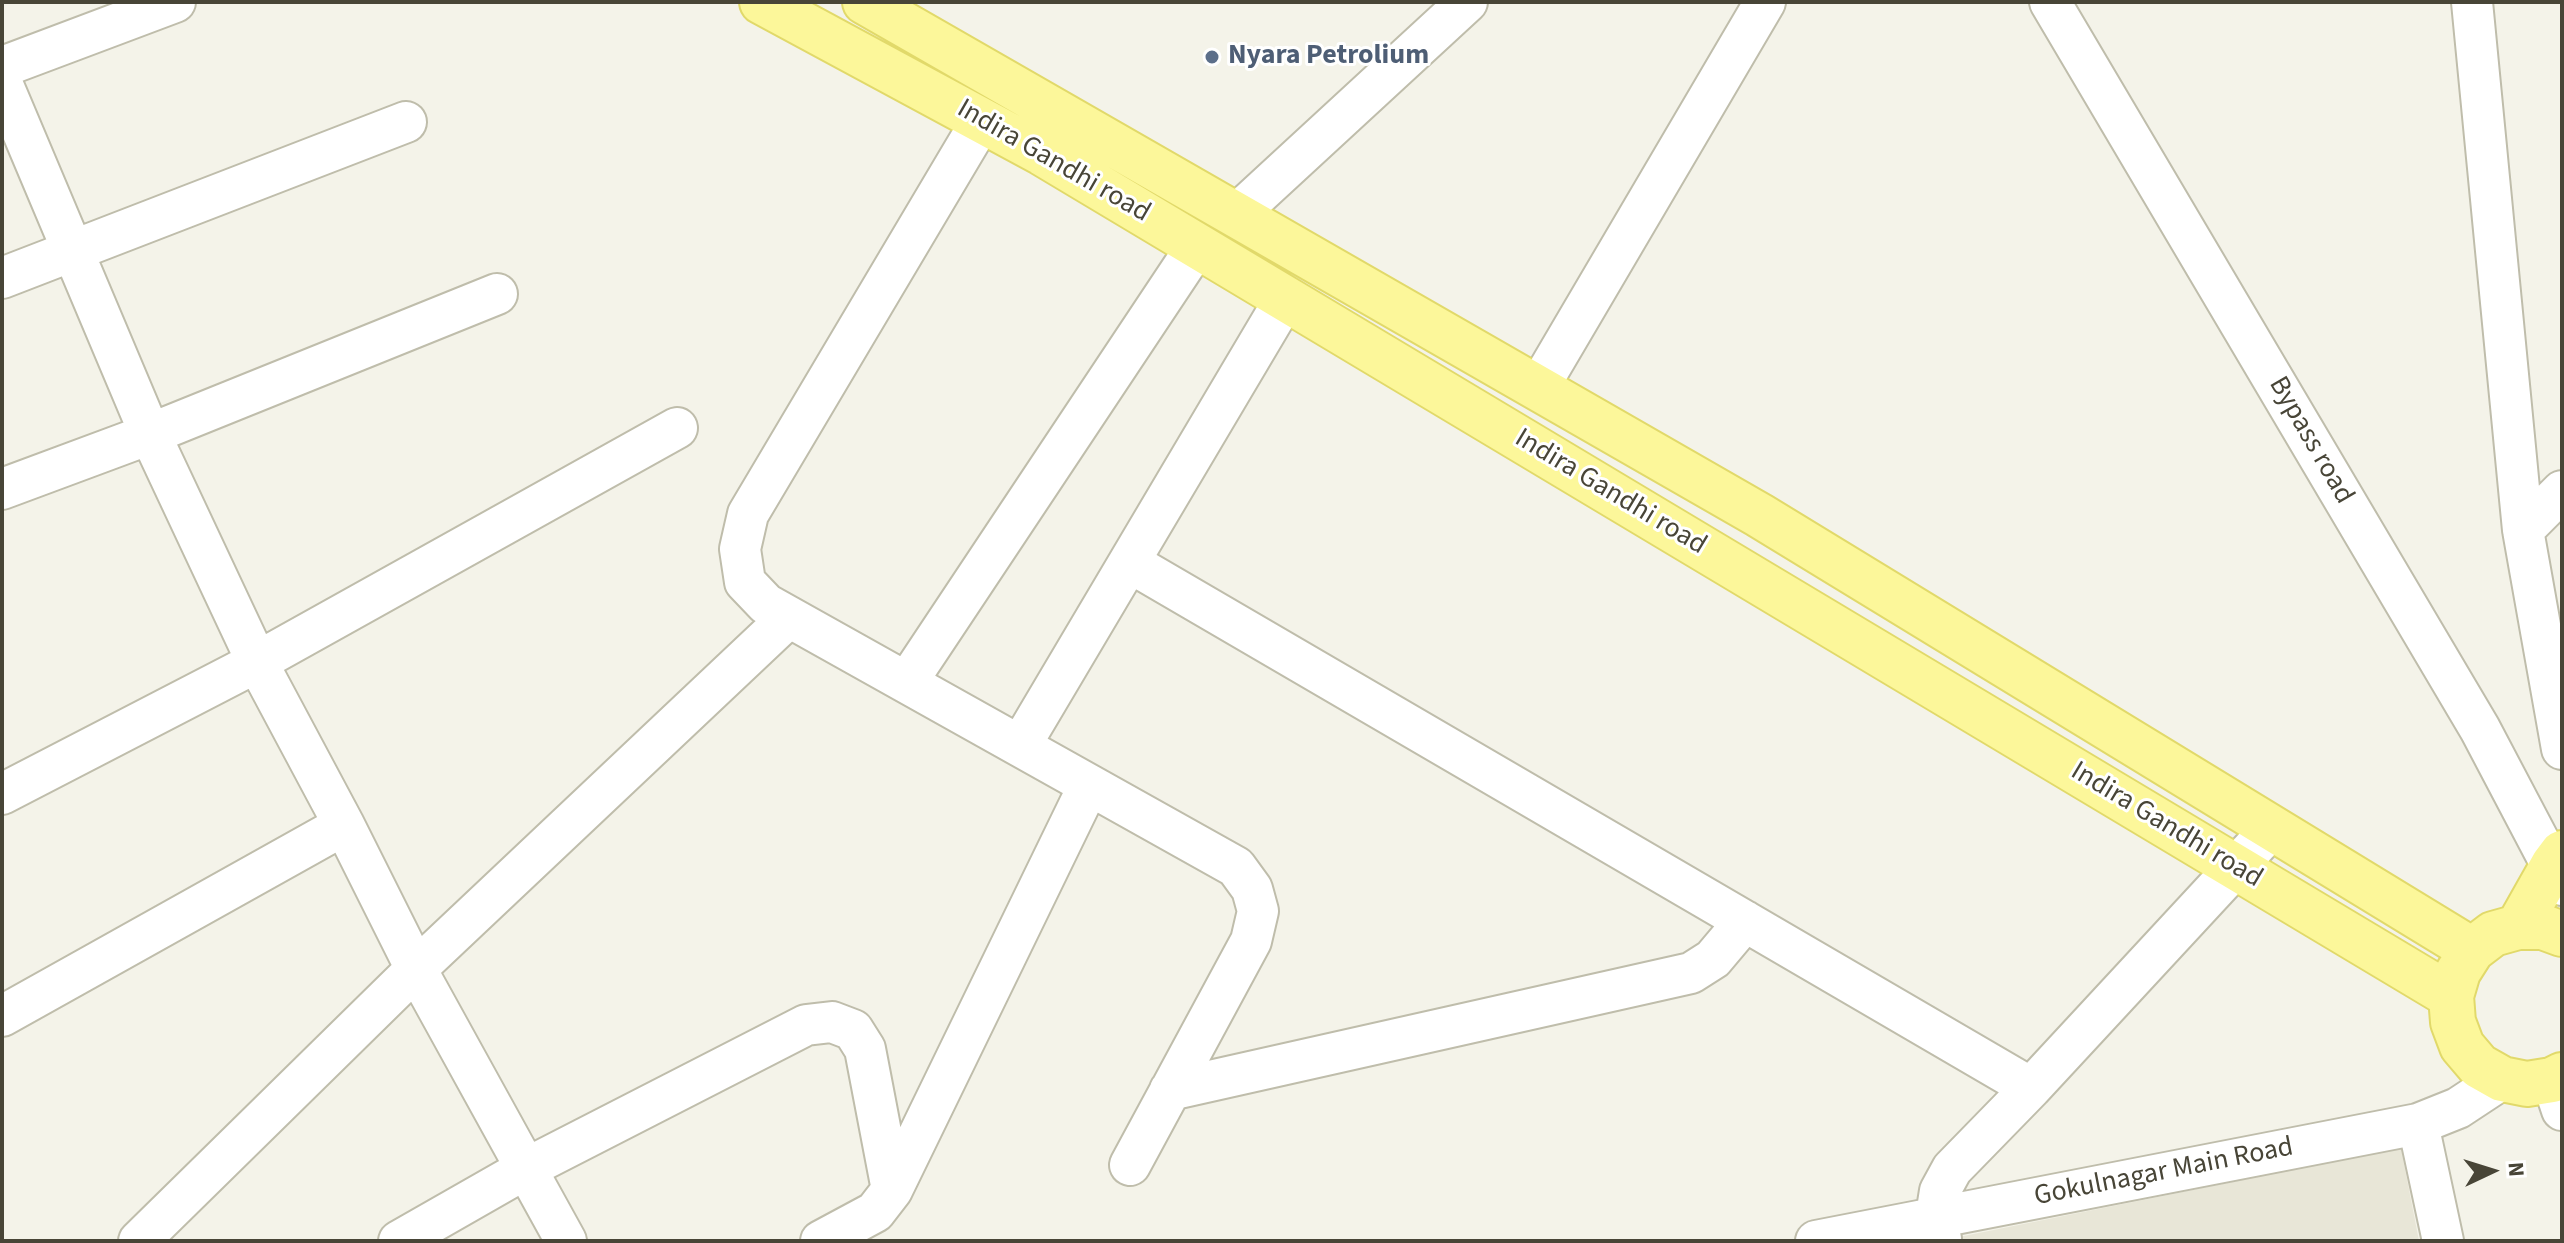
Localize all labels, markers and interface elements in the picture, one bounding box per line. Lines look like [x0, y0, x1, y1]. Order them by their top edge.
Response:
place label: Nyara Petrolium [1228, 40, 1429, 74]
marker: Nyara Petrolium [1203, 48, 1221, 66]
street label: Indira Gandhi road [950, 93, 1156, 231]
street label: Bypass road [2260, 371, 2360, 511]
street label: Indira Gandhi road [1508, 423, 1712, 563]
street label: Indira Gandhi road [2064, 756, 2268, 896]
street label: Gokulnagar Main Road [2032, 1131, 2296, 1215]
north arrow [2452, 1131, 2532, 1211]
text: N [2499, 1161, 2532, 1178]

